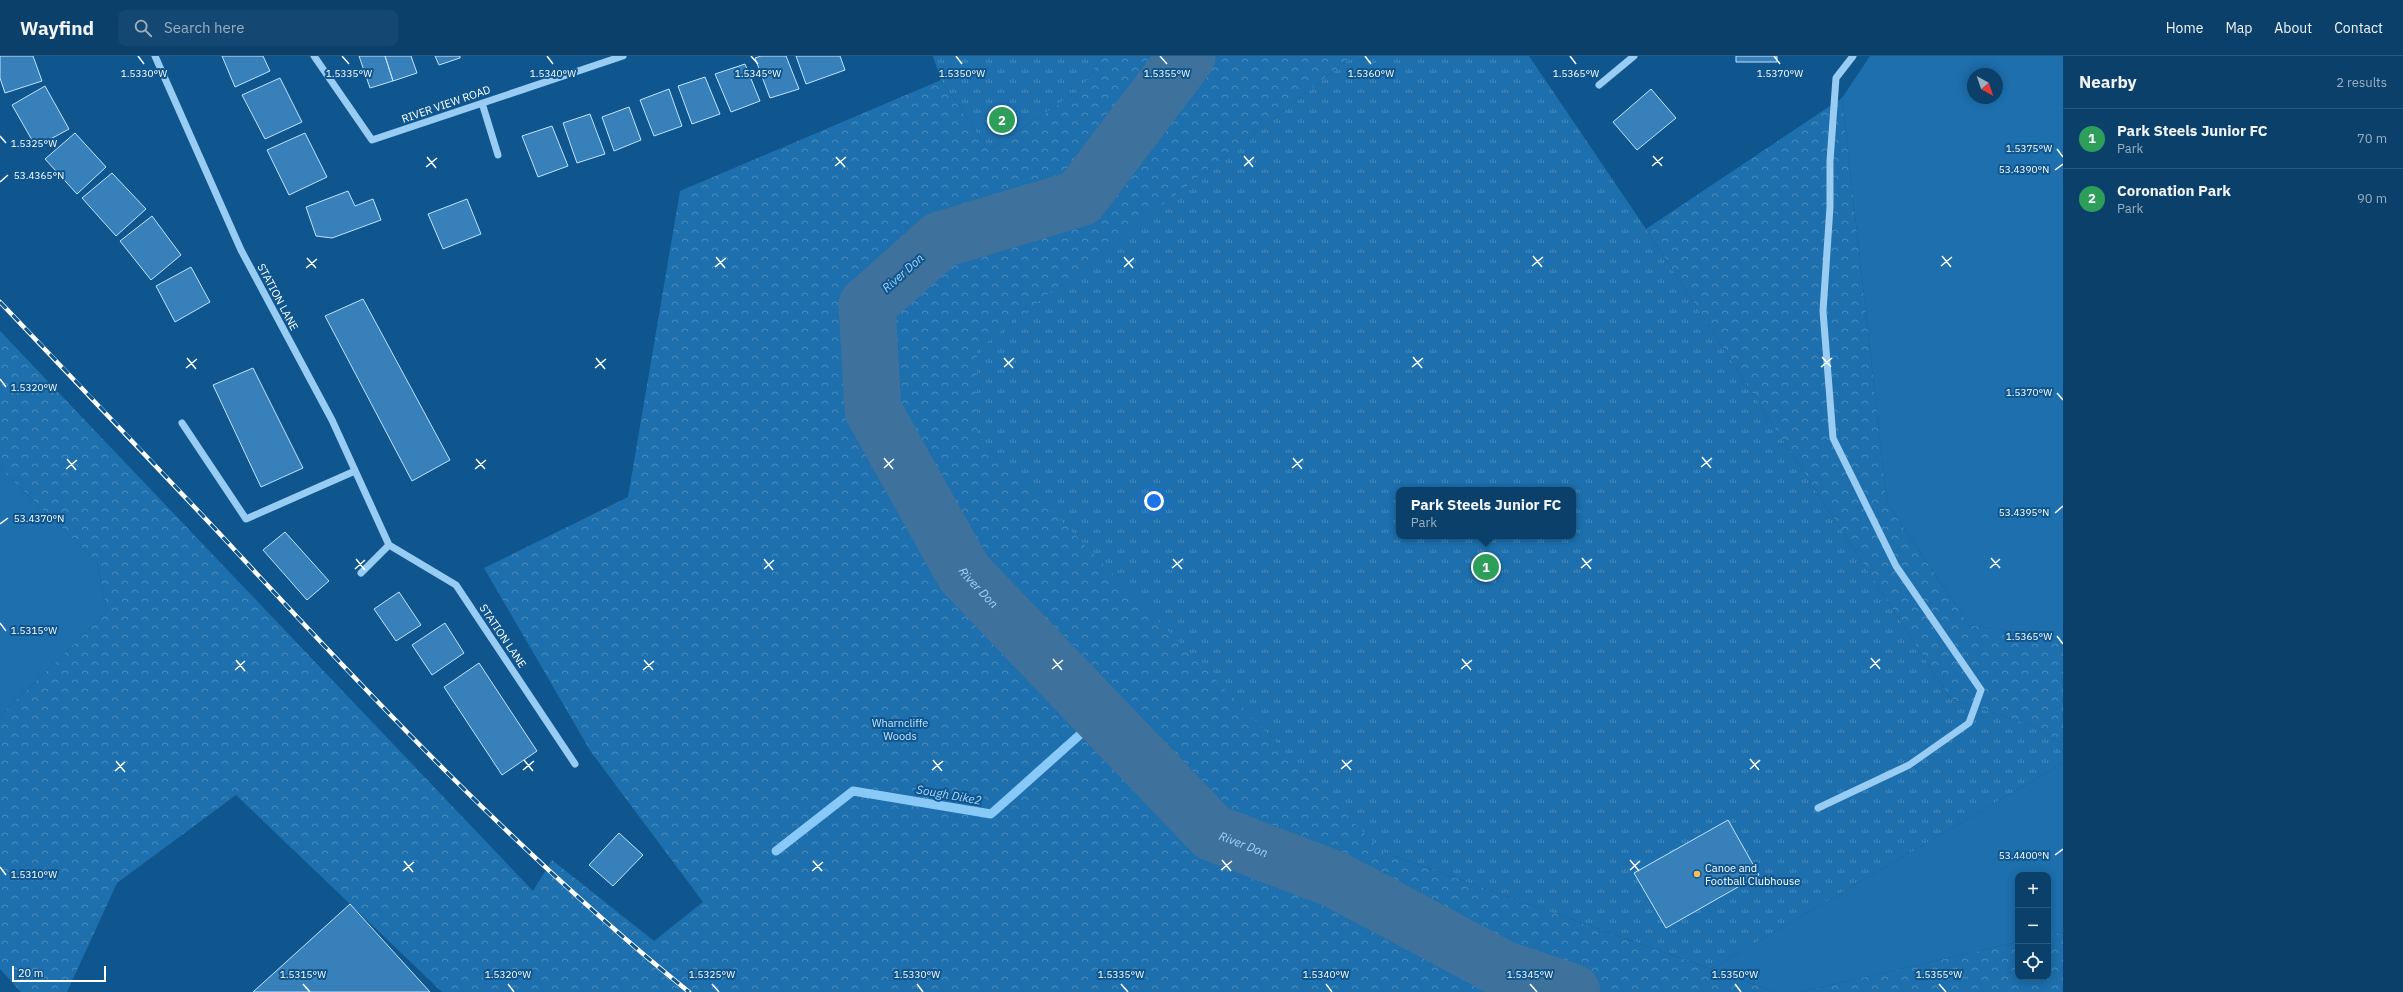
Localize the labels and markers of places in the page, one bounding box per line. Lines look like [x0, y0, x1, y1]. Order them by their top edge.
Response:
pin: 2 [989, 105, 1015, 135]
pin: 1 [1473, 552, 1499, 582]
place label: Canoe and Football Clubhouse [1705, 861, 1800, 888]
marker: Canoe and Football Clubhouse [1692, 869, 1702, 879]

